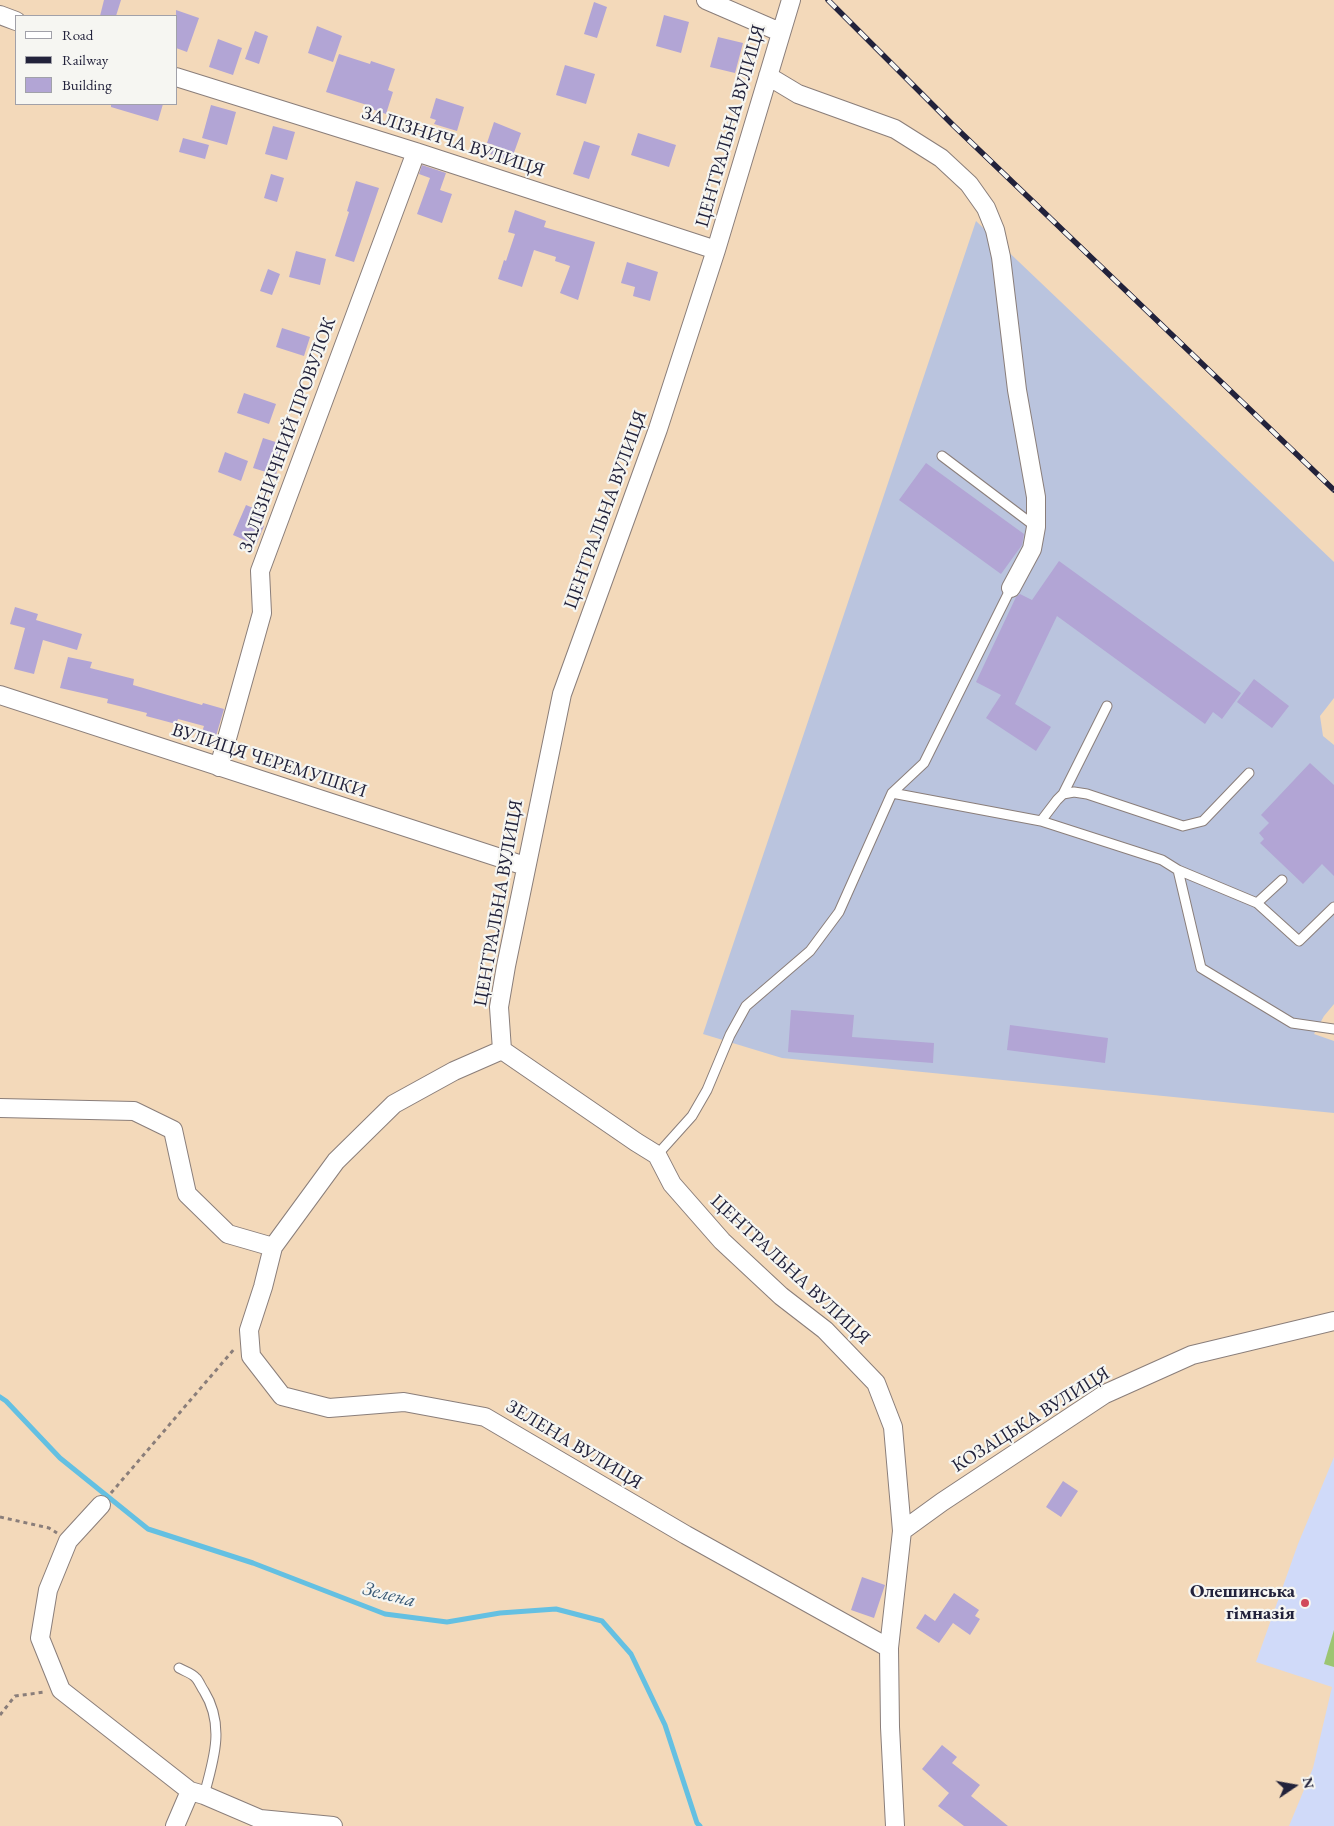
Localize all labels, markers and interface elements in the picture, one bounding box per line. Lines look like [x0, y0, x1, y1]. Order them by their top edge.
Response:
legend [15, 15, 178, 105]
street label: ЦЕНТРАЛЬНА ВУЛИЦЯ [691, 22, 771, 230]
text: Road [62, 25, 93, 44]
text: Railway [62, 50, 108, 69]
text: Building [62, 75, 112, 94]
street label: ЗАЛІЗНИЧА ВУЛИЦЯ [359, 102, 547, 182]
street label: ЗАЛІЗНИЧНИЙ ПРОВУЛОК [235, 314, 341, 556]
street label: ЦЕНТРАЛЬНА ВУЛИЦЯ [559, 408, 653, 612]
street label: ВУЛИЦЯ ЧЕРЕМУШКИ [169, 719, 369, 803]
street label: ЦЕНТРАЛЬНА ВУЛИЦЯ [470, 798, 528, 1008]
street label: ЦЕНТРАЛЬНА ВУЛИЦЯ [706, 1190, 874, 1350]
street label: КОЗАЦЬКА ВУЛИЦЯ [948, 1362, 1114, 1478]
street label: ЗЕЛЕНА ВУЛИЦЯ [502, 1395, 646, 1495]
water label: Зелена [360, 1577, 418, 1613]
place label: Олешинська гімназія [1190, 1581, 1295, 1625]
marker: Олешинська гімназія [1299, 1597, 1311, 1609]
north arrow [1269, 1761, 1319, 1811]
text: N [1299, 1775, 1319, 1790]

